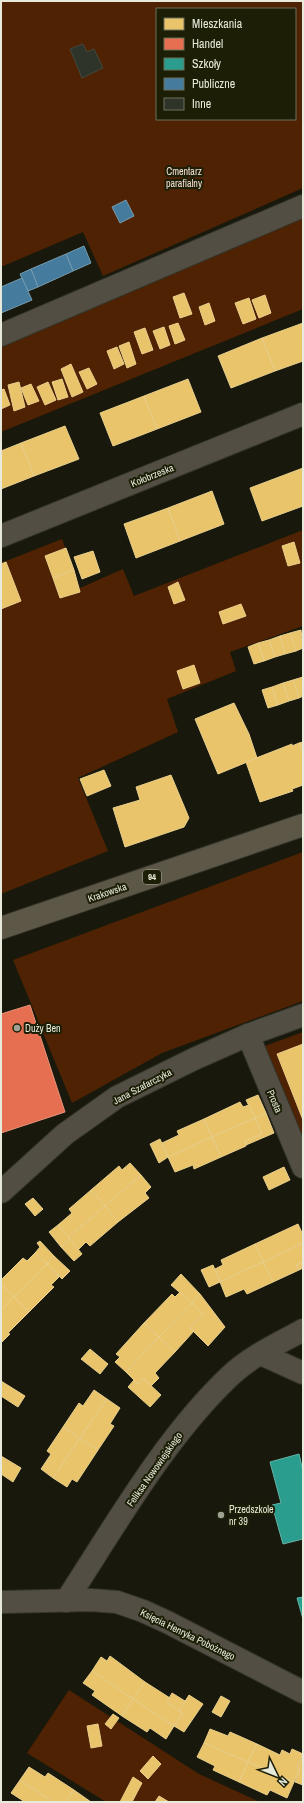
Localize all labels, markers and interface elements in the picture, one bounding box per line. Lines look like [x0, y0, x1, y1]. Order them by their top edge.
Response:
legend [156, 8, 296, 120]
text: Mieszkania [192, 16, 243, 32]
text: Handel [192, 36, 223, 52]
text: Szkoły [192, 56, 221, 72]
text: Publiczne [192, 76, 235, 92]
text: Inne [192, 96, 211, 112]
park label: Cmentarz parafialny [166, 165, 203, 190]
street label: Kołobrzeska [129, 461, 176, 490]
road number: 94 [143, 870, 161, 884]
street label: Krakowska [86, 880, 129, 905]
place label: Duży Ben [25, 1022, 61, 1035]
marker: Duży Ben [12, 1023, 22, 1033]
street label: Jana Szafarczyka [111, 1065, 174, 1107]
street label: Prosta [264, 1088, 285, 1115]
street label: Feliksa Nowowiejskiego [124, 1429, 185, 1509]
place label: Przedszkole nr 39 [229, 1503, 274, 1528]
marker: Przedszkole nr 39 [216, 1510, 226, 1520]
street label: Księcia Henryka Pobożnego [138, 1606, 238, 1663]
north arrow [256, 1755, 296, 1795]
text: N [276, 1775, 291, 1789]

